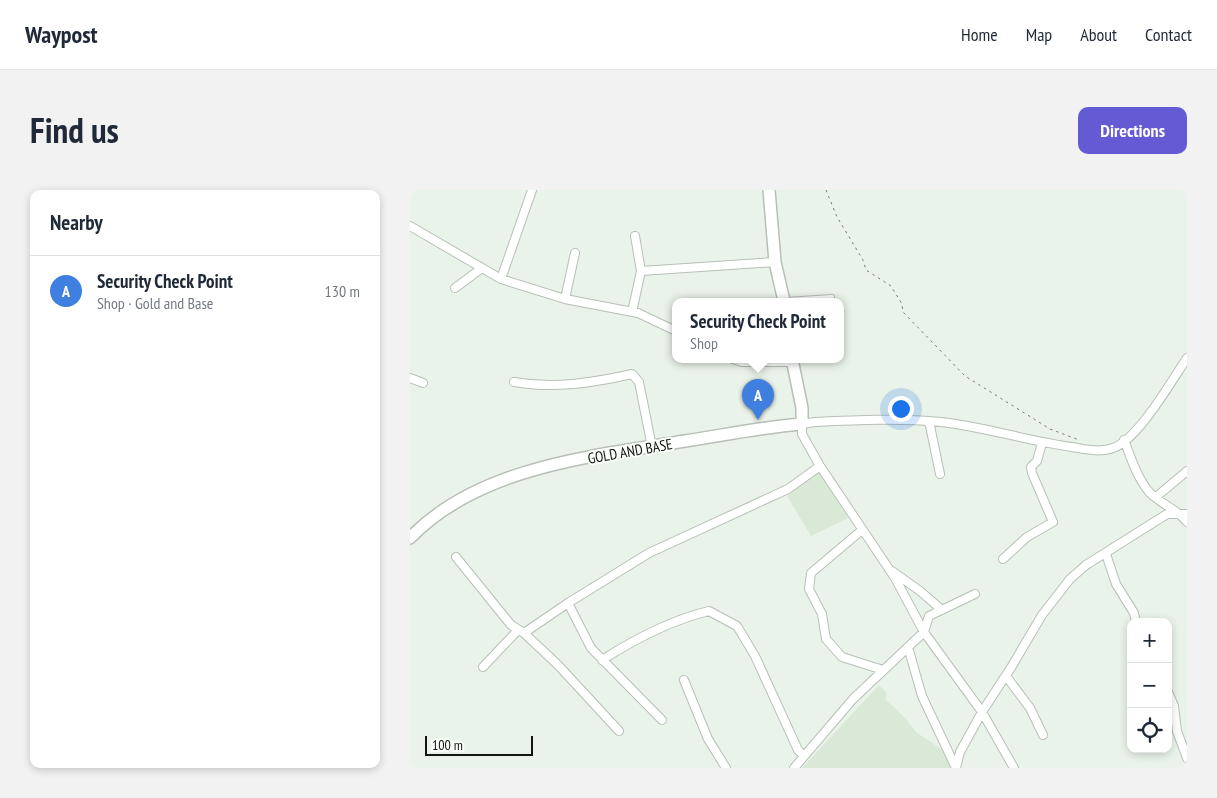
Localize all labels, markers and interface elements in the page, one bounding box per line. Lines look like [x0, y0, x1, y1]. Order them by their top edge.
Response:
text: Waypost [25, 19, 98, 50]
text: Home [961, 23, 998, 46]
text: Map [1026, 23, 1052, 46]
text: About [1080, 23, 1117, 46]
text: Contact [1145, 23, 1192, 46]
text: Find us [30, 107, 119, 153]
button: Directions [1078, 107, 1187, 154]
text: Nearby [50, 209, 103, 236]
text: Security Check Point [97, 269, 233, 293]
text: A [62, 281, 70, 301]
text: 130 m [325, 281, 360, 301]
text: Shop · Gold and Base [97, 293, 213, 313]
popup [672, 298, 844, 363]
text: Security Check Point [690, 309, 826, 333]
text: Shop [690, 333, 718, 353]
pin: A [742, 379, 774, 420]
your location [888, 396, 914, 422]
street label: GOLD AND BASE [586, 434, 674, 468]
map controls [1127, 618, 1172, 753]
button: + [1127, 618, 1172, 663]
button: − [1127, 663, 1172, 708]
button: locate [1127, 708, 1172, 753]
scale bar [425, 733, 532, 756]
text: 100 m [432, 736, 463, 754]

